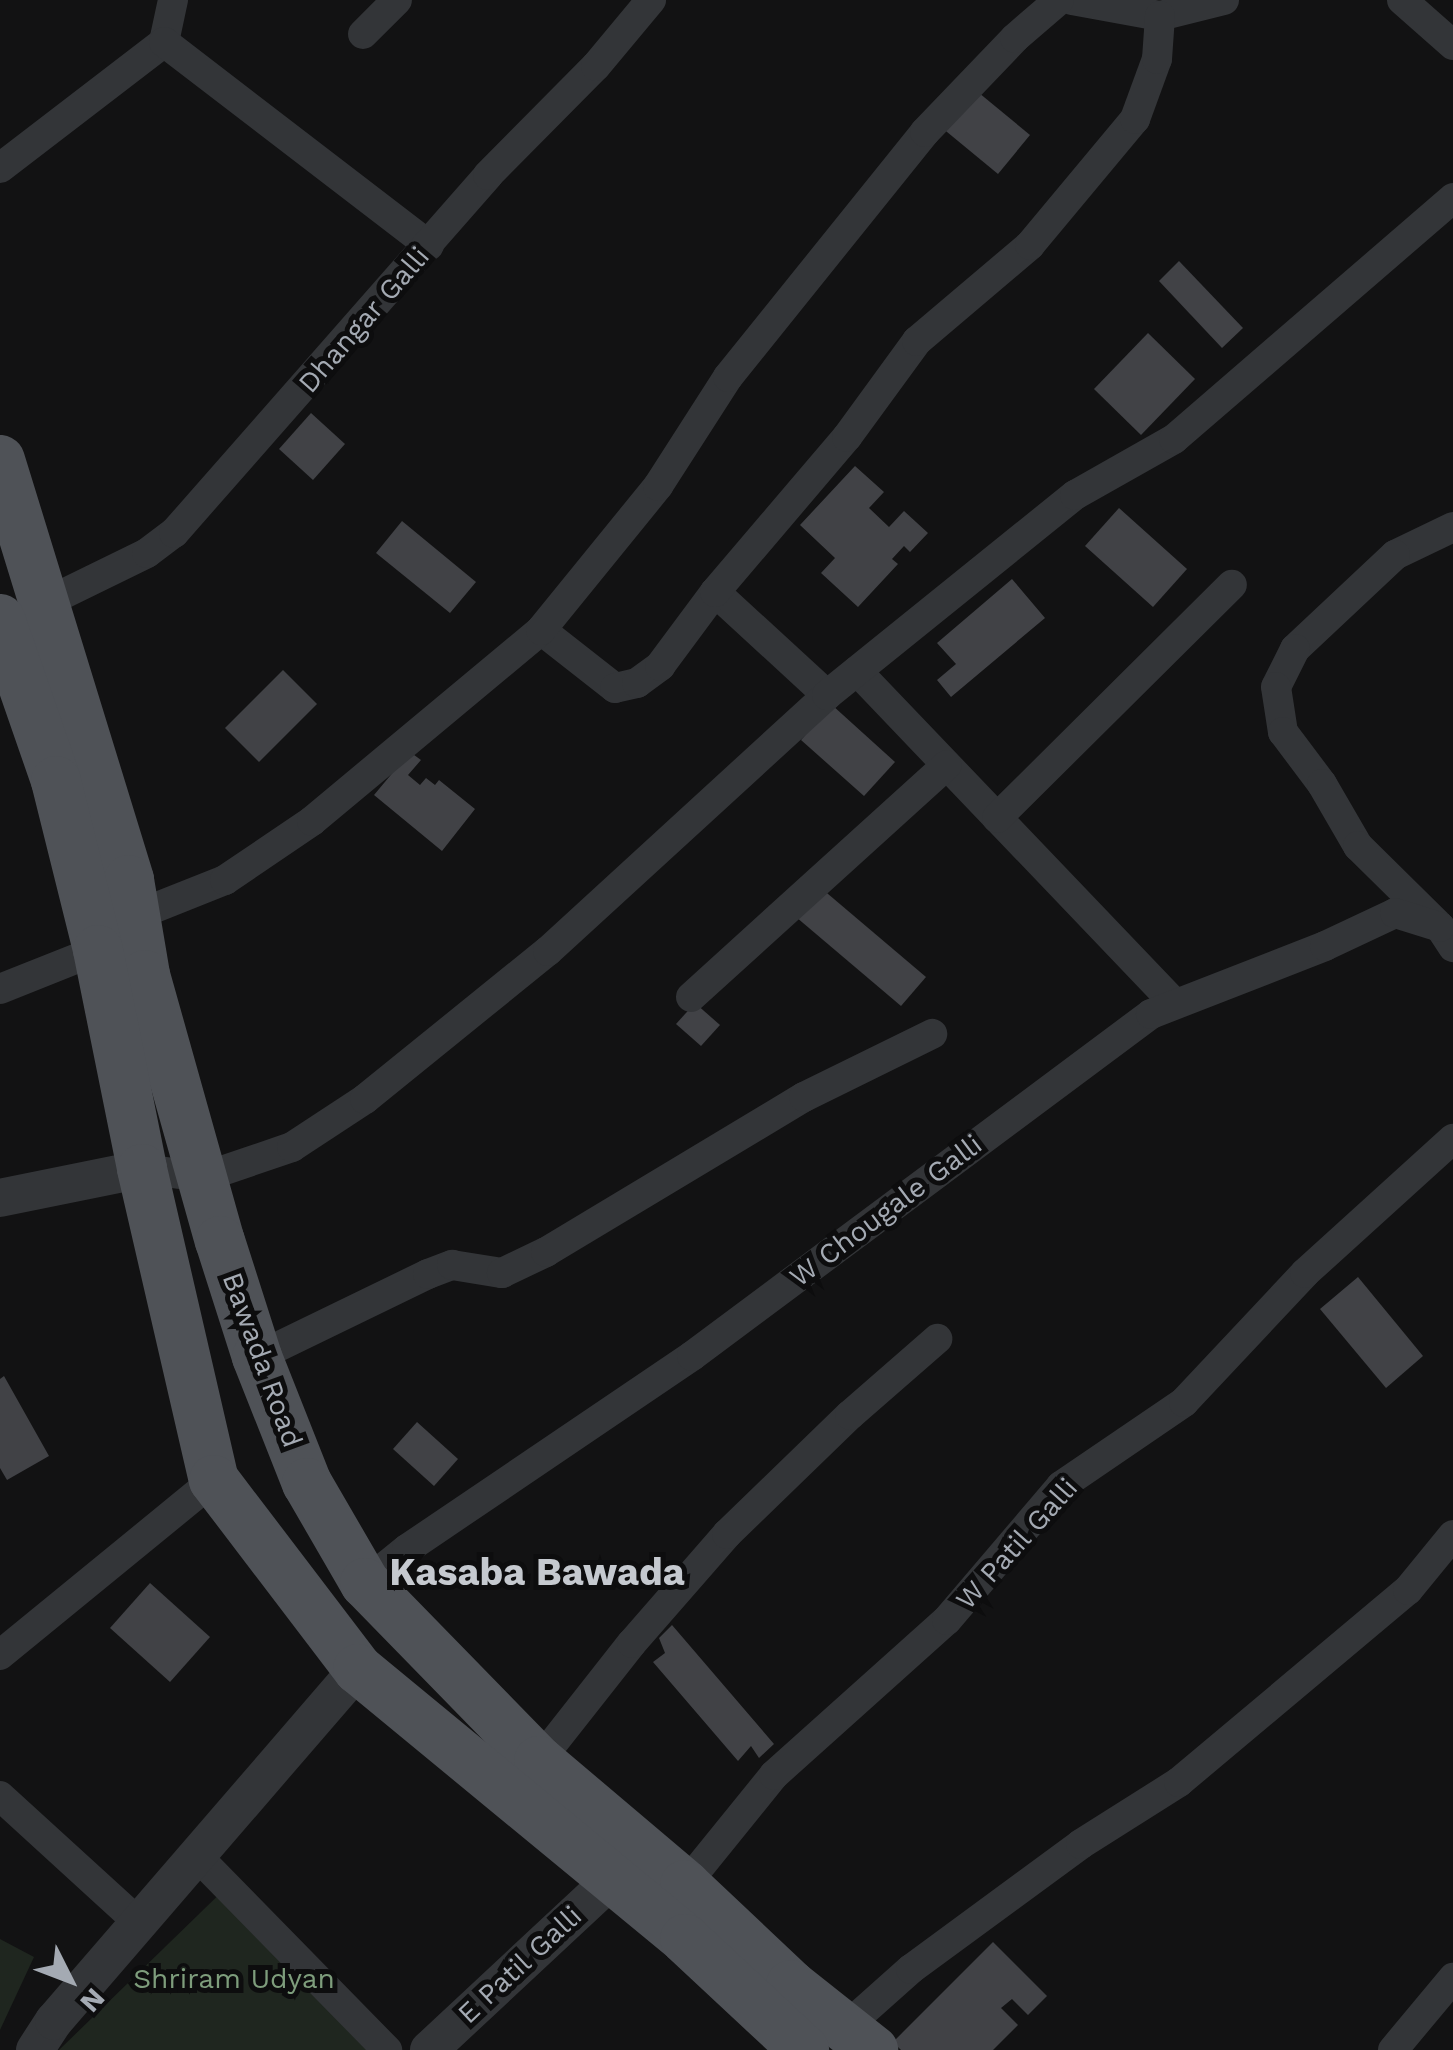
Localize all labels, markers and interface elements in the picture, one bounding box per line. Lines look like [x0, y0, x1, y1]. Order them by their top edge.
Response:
street label: Dhangar Galli [291, 240, 437, 400]
street label: W Chougale Galli [783, 1128, 989, 1294]
street label: Bawada Road [215, 1268, 309, 1452]
street label: W Patil Galli [949, 1471, 1085, 1617]
district label: Kasaba Bawada [389, 1550, 685, 1596]
street label: E Patil Galli [451, 1899, 589, 2031]
north arrow [20, 1930, 120, 2030]
park label: Shriram Udyan [133, 1962, 335, 1996]
text: N [73, 1982, 112, 2019]

